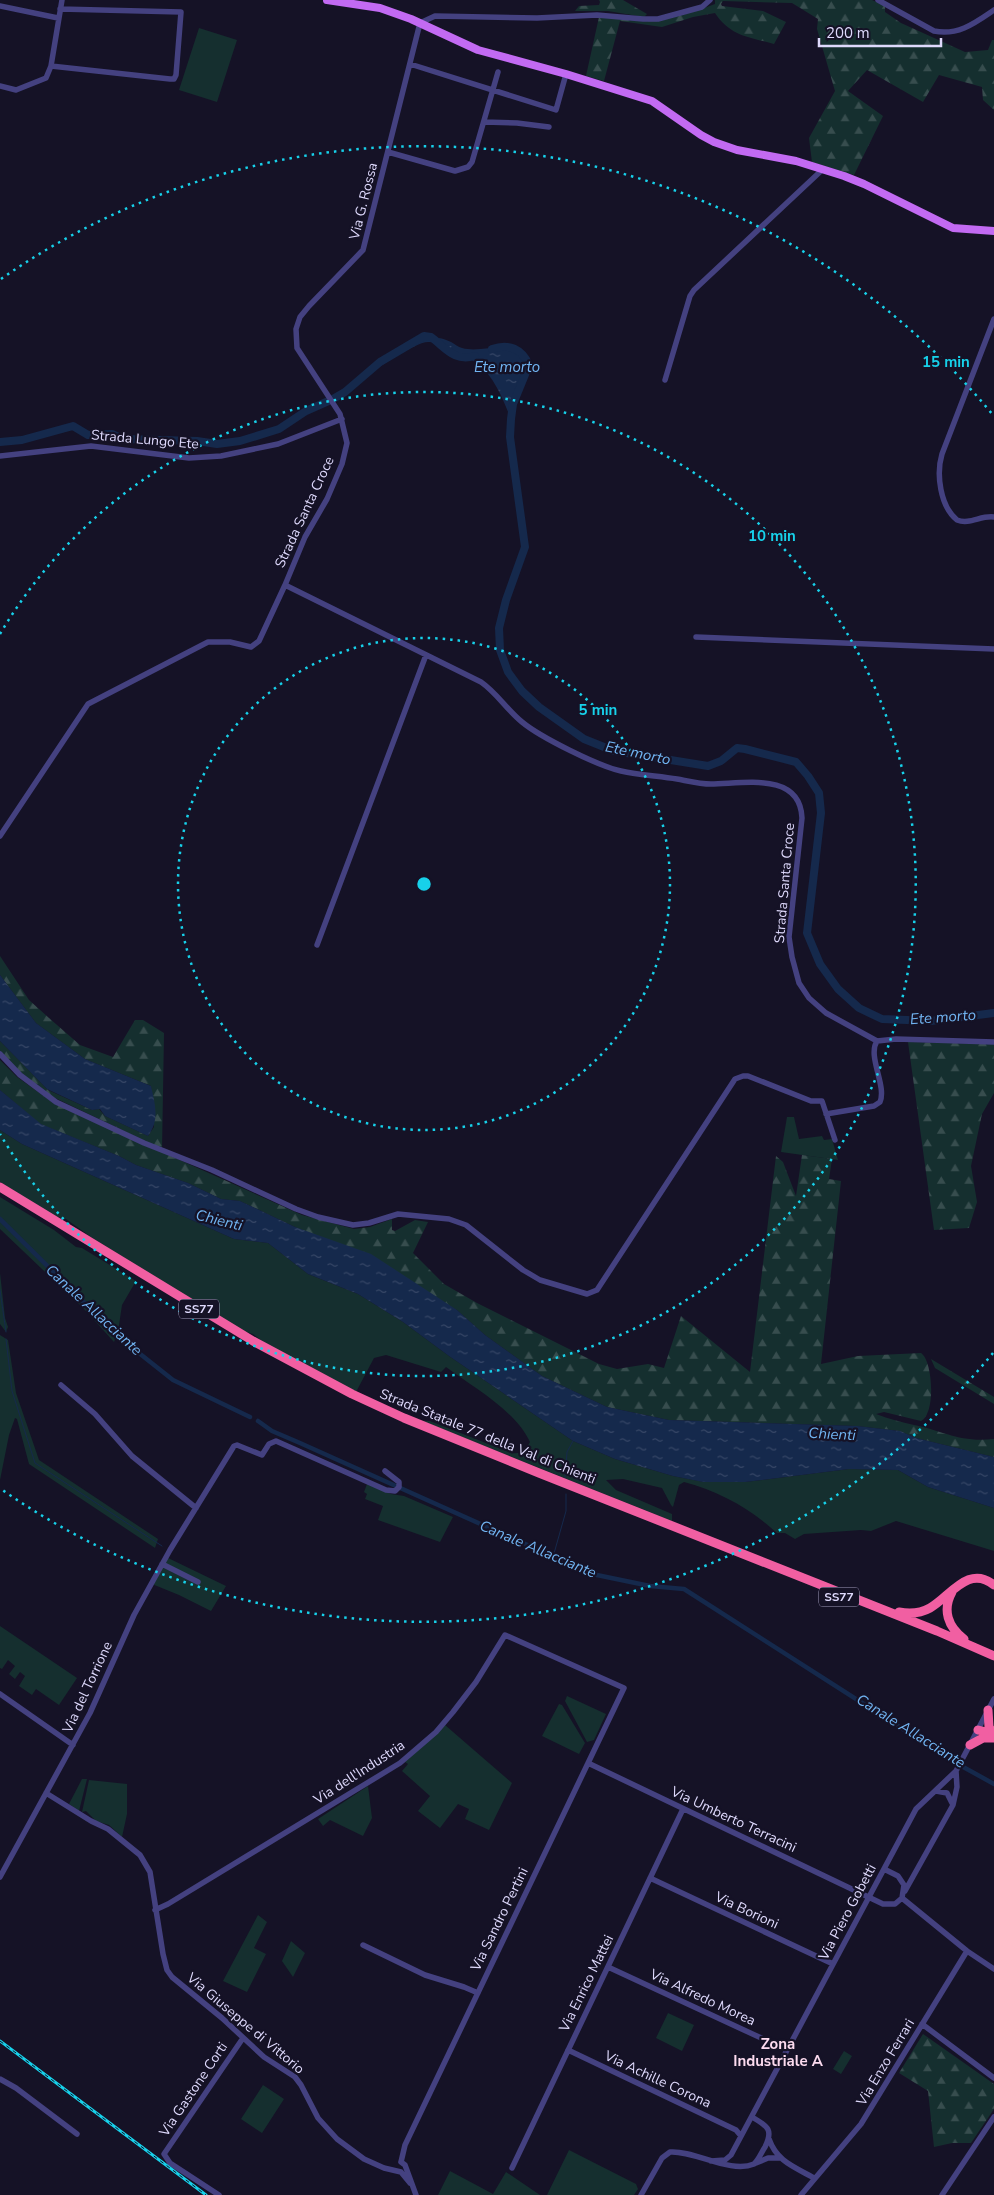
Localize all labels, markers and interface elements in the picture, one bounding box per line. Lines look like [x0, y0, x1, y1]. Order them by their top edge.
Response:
scale bar [819, 15, 942, 47]
text: 200 m [826, 23, 870, 43]
street label: Via G. Rossa [344, 161, 382, 243]
text: 15 min [922, 352, 970, 372]
water label: Ete morto [474, 357, 540, 377]
street label: Strada Lungo Ete [90, 425, 200, 454]
street label: Strada Santa Croce [270, 453, 339, 571]
text: 10 min [748, 526, 796, 546]
text: 5 min [579, 700, 617, 720]
water label: Ete morto [604, 736, 672, 770]
street label: Strada Santa Croce [770, 822, 799, 944]
centre of rings [415, 875, 433, 893]
water label: Ete morto [909, 1005, 977, 1029]
water label: Chienti [194, 1205, 245, 1236]
water label: Canale Allacciante [41, 1260, 147, 1360]
road number: SS77 [179, 1300, 219, 1318]
street label: Strada Statale 77 della Val di Chienti [377, 1384, 599, 1489]
water label: Chienti [808, 1423, 857, 1445]
water label: Canale Allacciante [477, 1515, 599, 1583]
road number: SS77 [819, 1588, 859, 1606]
street label: Via del Torrione [58, 1638, 117, 1737]
water label: Canale Allacciante [853, 1689, 969, 1773]
street label: Via dell'Industria [309, 1736, 409, 1810]
street label: Via Umberto Terracini [667, 1782, 800, 1857]
street label: Via Piero Gobetti [814, 1861, 881, 1964]
street label: Via Sandro Pertini [466, 1864, 533, 1975]
street label: Via Borioni [711, 1887, 782, 1934]
street label: Via Enrico Mattei [554, 1932, 618, 2036]
street label: Via Alfredo Morea [646, 1964, 759, 2030]
street label: Via Giuseppe di Vittorio [182, 1968, 309, 2078]
street label: Via Enzo Ferrari [851, 2015, 919, 2110]
district label: Zona Industriale A [733, 2034, 824, 2071]
street label: Via Gastone Corti [154, 2038, 232, 2141]
street label: Via Achille Corona [600, 2046, 714, 2113]

